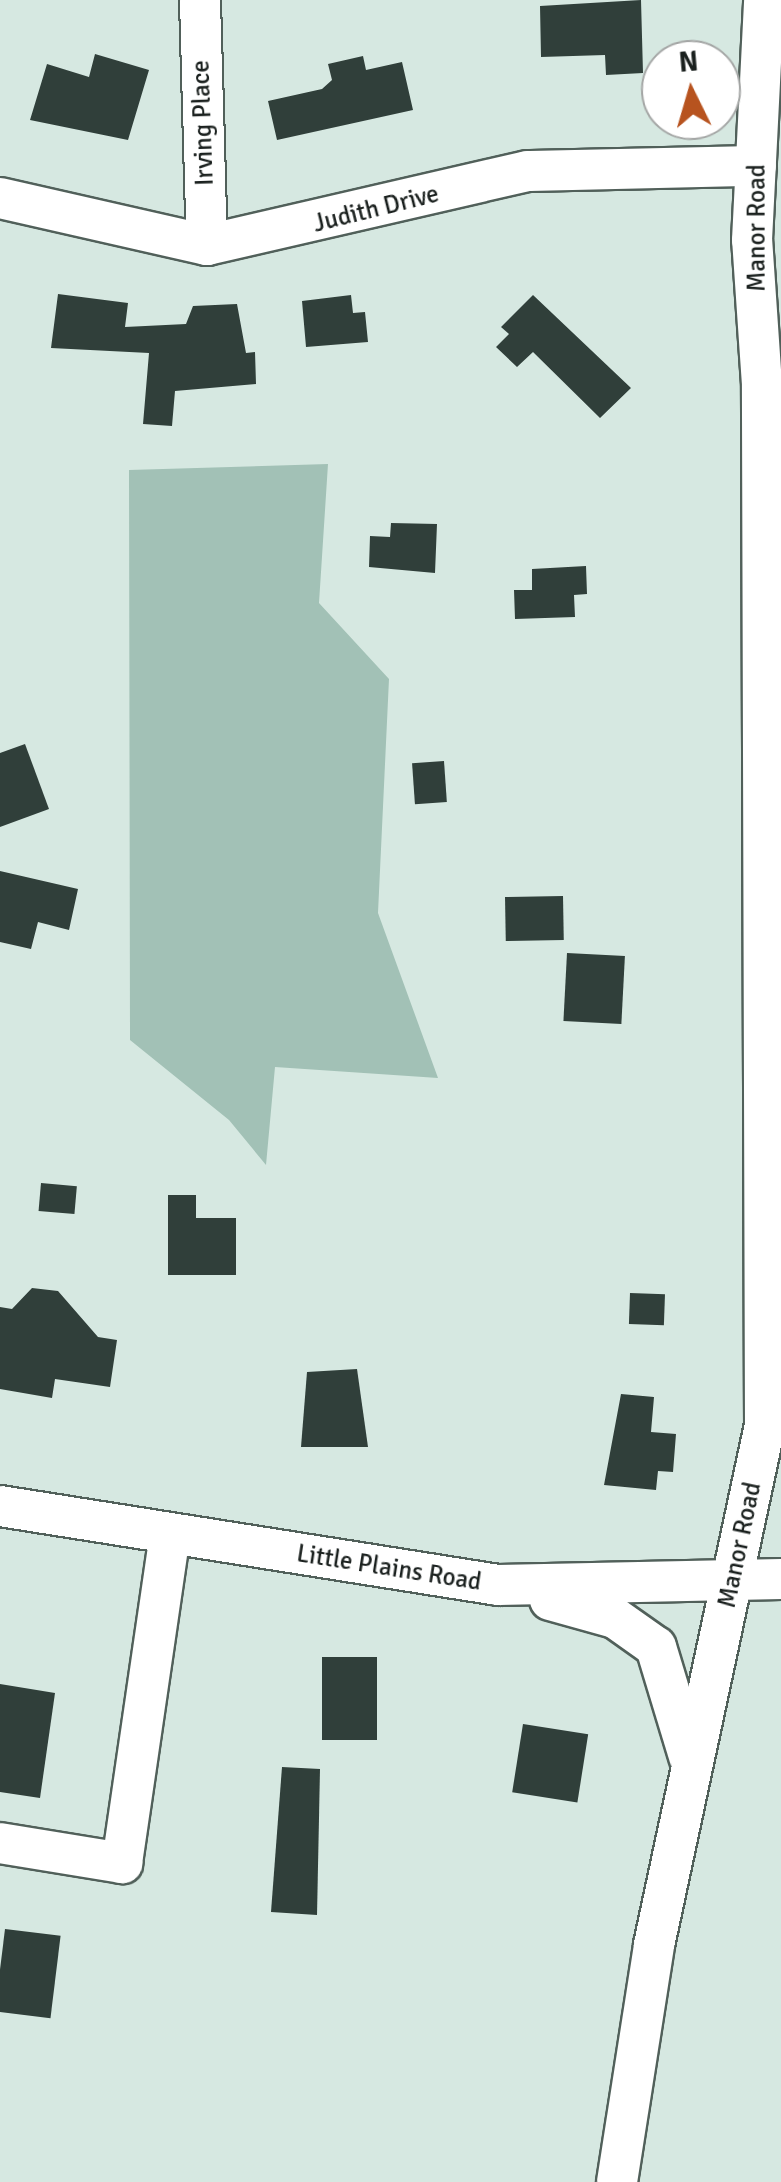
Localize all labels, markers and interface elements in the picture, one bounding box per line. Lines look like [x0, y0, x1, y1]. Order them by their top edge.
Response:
north arrow [641, 40, 741, 140]
text: N [677, 44, 700, 80]
street label: Irving Place [186, 60, 220, 186]
street label: Manor Road [742, 164, 772, 292]
street label: Judith Drive [310, 179, 442, 239]
street label: Manor Road [712, 1479, 768, 1611]
street label: Little Plains Road [295, 1539, 483, 1597]

